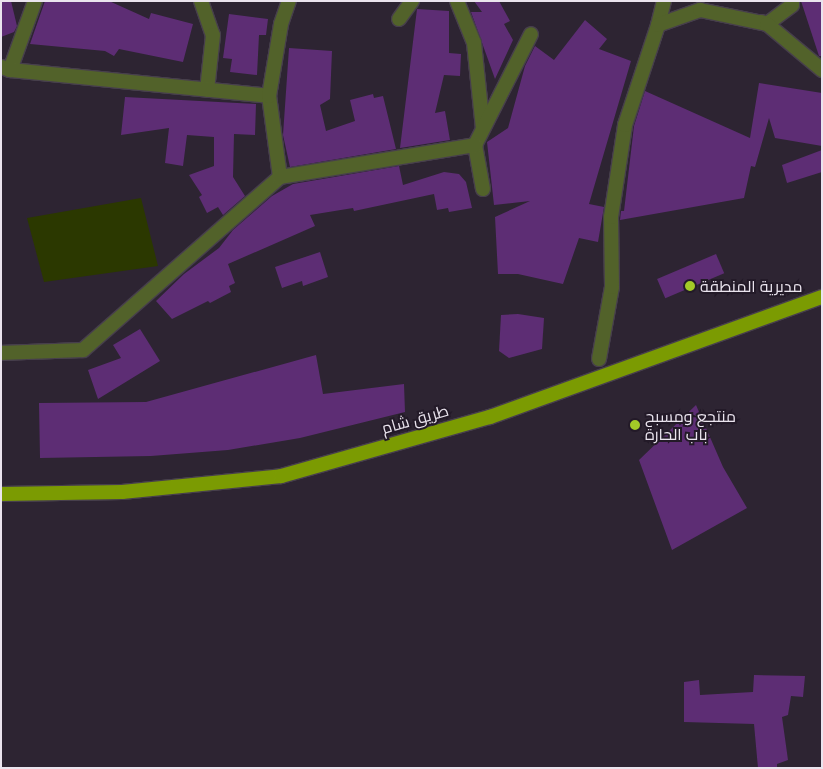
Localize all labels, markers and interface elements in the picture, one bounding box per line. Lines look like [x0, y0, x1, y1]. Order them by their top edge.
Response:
place label: مديرية المنطقة [700, 276, 803, 296]
marker: مديرية المنطقة [684, 280, 696, 292]
street label: طريق شام [379, 400, 451, 438]
place label: منتجع ومسبح باب الحارة [645, 406, 736, 444]
marker: منتجع ومسبح باب الحارة [629, 419, 641, 431]

